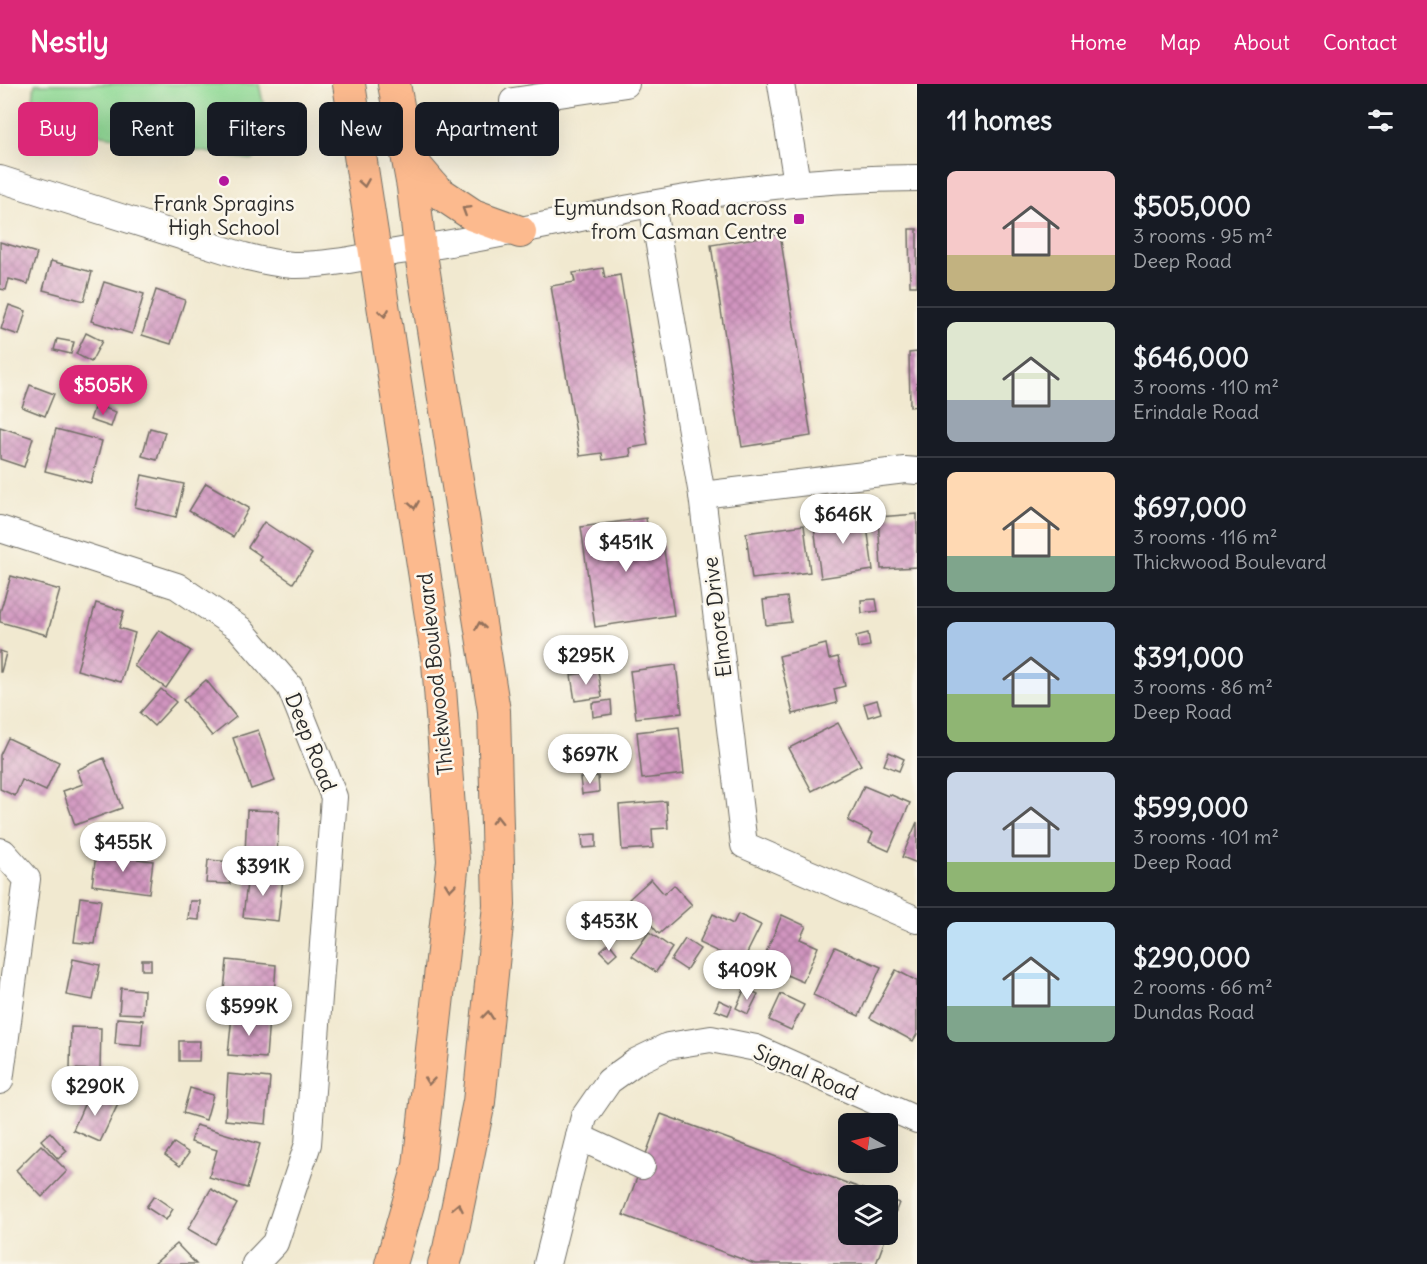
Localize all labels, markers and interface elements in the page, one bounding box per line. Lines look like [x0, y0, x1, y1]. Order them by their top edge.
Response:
text: Nestly [30, 24, 109, 60]
text: Home [1070, 29, 1127, 56]
text: Map [1160, 29, 1201, 56]
text: About [1234, 29, 1290, 56]
text: Contact [1323, 29, 1397, 56]
chip: Buy [18, 102, 98, 156]
chip: Rent [110, 102, 195, 156]
chip: Filters [207, 102, 307, 156]
chip: New [319, 102, 403, 156]
chip: Apartment [415, 102, 559, 156]
text: 11 homes [947, 104, 1052, 137]
icon: filters [1364, 104, 1397, 137]
marker: Frank Spragins High School [217, 174, 231, 188]
one-way arrow [358, 179, 370, 188]
place label: Frank Spragins High School [153, 190, 295, 241]
text: $505,000 [1133, 190, 1251, 223]
place label: Eymundson Road across from Casman Centre [553, 194, 787, 245]
icon: home [995, 195, 1067, 267]
one-way arrow [462, 206, 473, 217]
marker: Eymundson Road across from Casman Centre [792, 212, 806, 226]
text: 3 rooms · 95 m² [1133, 223, 1273, 248]
text: Deep Road [1133, 248, 1232, 273]
one-way arrow [378, 308, 390, 317]
text: $646,000 [1133, 341, 1249, 374]
icon: home [995, 346, 1067, 418]
pin: $505K [61, 365, 145, 416]
text: $505K [73, 372, 133, 397]
text: 3 rooms · 110 m² [1133, 374, 1279, 399]
text: Erindale Road [1133, 399, 1259, 424]
text: $697,000 [1133, 491, 1247, 524]
pin: $646K [801, 494, 885, 545]
icon: home [995, 496, 1067, 568]
one-way arrow [407, 500, 420, 510]
text: $646K [814, 501, 872, 526]
pin: $451K [584, 522, 668, 573]
text: 3 rooms · 116 m² [1133, 524, 1277, 549]
text: $451K [599, 529, 653, 554]
text: Thickwood Boulevard [1133, 549, 1327, 574]
street label: Elmore Drive [696, 555, 738, 679]
street label: Thickwood Boulevard [411, 572, 459, 776]
one-way arrow [475, 622, 487, 631]
pin: $295K [544, 635, 628, 686]
text: $391,000 [1133, 641, 1244, 674]
text: $295K [557, 642, 615, 667]
icon: home [995, 646, 1067, 718]
text: 3 rooms · 86 m² [1133, 674, 1273, 699]
street label: Deep Road [279, 689, 343, 795]
text: Deep Road [1133, 699, 1232, 724]
pin: $697K [548, 734, 632, 785]
text: $697K [562, 741, 618, 766]
text: $599,000 [1133, 791, 1249, 824]
icon: home [995, 796, 1067, 868]
one-way arrow [490, 816, 503, 825]
pin: $455K [81, 822, 165, 873]
text: 3 rooms · 101 m² [1133, 824, 1279, 849]
text: $455K [94, 829, 152, 854]
pin: $391K [221, 846, 305, 897]
text: Deep Road [1133, 849, 1232, 874]
text: $391K [236, 853, 290, 878]
one-way arrow [444, 882, 457, 891]
pin: $453K [567, 901, 651, 952]
text: $453K [580, 908, 638, 933]
text: $290,000 [1133, 941, 1251, 974]
icon: home [995, 946, 1067, 1018]
pin: $409K [705, 950, 789, 1001]
text: $409K [717, 957, 777, 982]
text: 2 rooms · 66 m² [1133, 974, 1273, 999]
pin: $599K [207, 986, 291, 1037]
text: $599K [220, 993, 278, 1018]
text: Dundas Road [1133, 999, 1254, 1024]
one-way arrow [481, 1010, 494, 1019]
street label: Signal Road [750, 1038, 862, 1106]
pin: $290K [53, 1066, 137, 1117]
text: $290K [65, 1073, 125, 1098]
one-way arrow [423, 1076, 436, 1085]
north arrow [838, 1113, 898, 1173]
map controls [838, 1113, 898, 1245]
button: layers [838, 1185, 898, 1245]
one-way arrow [451, 1203, 464, 1213]

